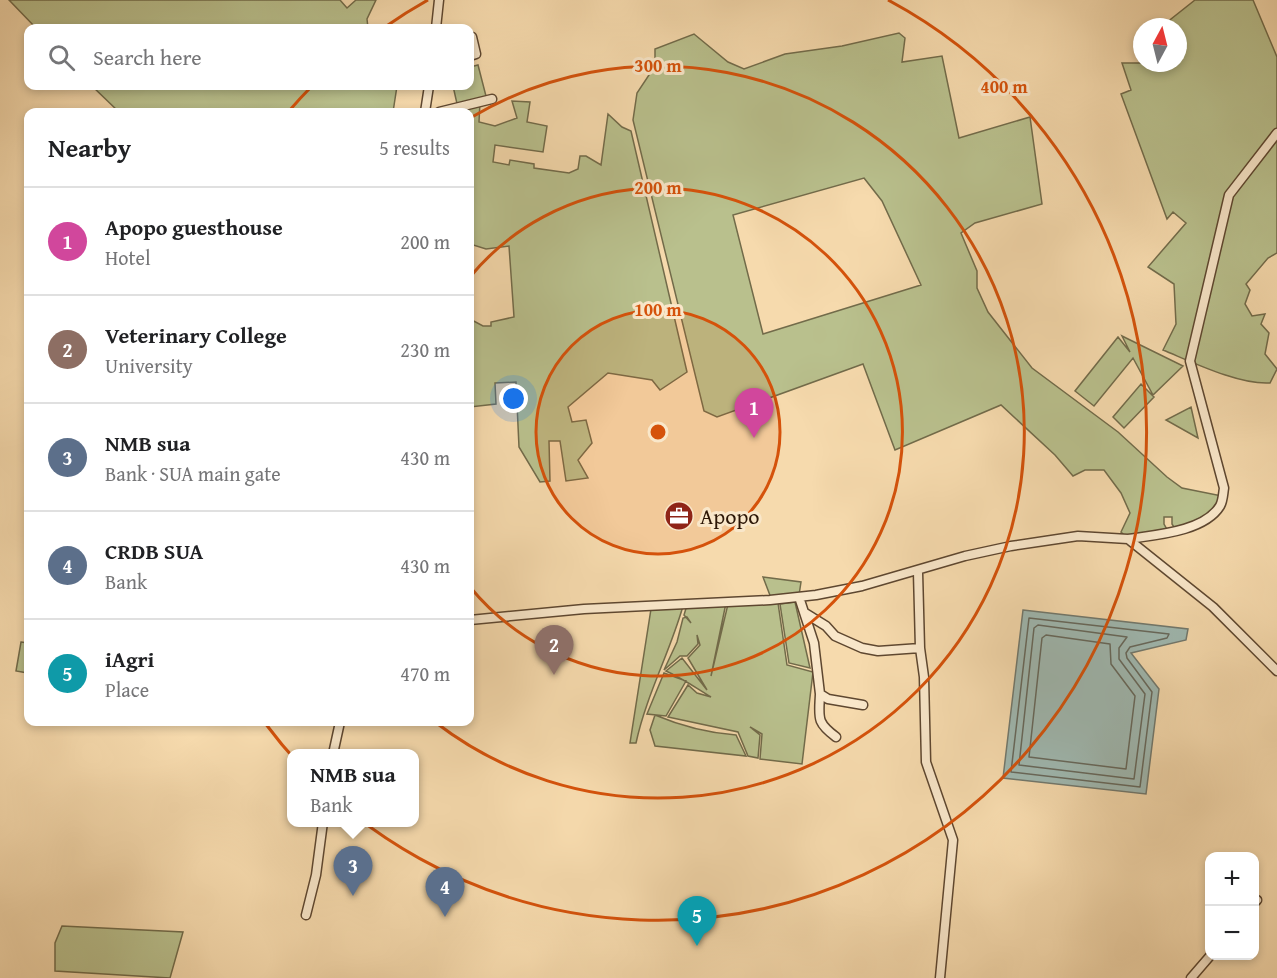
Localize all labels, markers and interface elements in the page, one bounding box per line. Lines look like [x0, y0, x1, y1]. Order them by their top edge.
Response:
north arrow [1133, 18, 1187, 72]
search box [24, 24, 474, 90]
icon: search [45, 41, 78, 74]
text: Search here [93, 41, 202, 73]
text: 300 m [634, 52, 682, 79]
text: 400 m [980, 73, 1028, 100]
text: Nearby [48, 128, 131, 167]
text: 5 results [379, 133, 450, 162]
text: 200 m [634, 174, 682, 201]
text: Apopo guesthouse [105, 211, 283, 243]
text: 1 [62, 227, 73, 256]
text: 200 m [400, 227, 450, 256]
text: Hotel [105, 243, 151, 272]
text: 100 m [634, 296, 682, 323]
text: Veterinary College [105, 319, 287, 351]
text: 2 [62, 335, 73, 364]
text: 230 m [400, 335, 450, 364]
text: University [105, 351, 193, 380]
your location [499, 384, 528, 413]
pin: 1 [734, 388, 774, 438]
centre of rings [648, 422, 668, 442]
text: NMB sua [105, 427, 190, 459]
text: 3 [62, 443, 73, 472]
text: 430 m [400, 443, 450, 472]
text: Bank · SUA main gate [105, 459, 281, 488]
office icon: Apopo [663, 500, 695, 532]
place label: Apopo [700, 500, 760, 532]
text: CRDB SUA [105, 535, 203, 567]
text: 4 [62, 551, 73, 580]
text: 430 m [400, 551, 450, 580]
text: Bank [105, 567, 147, 596]
pin: 2 [534, 626, 574, 675]
text: iAgri [105, 643, 154, 675]
text: 5 [62, 659, 73, 688]
text: 470 m [400, 659, 450, 688]
text: Place [105, 675, 149, 704]
popup [287, 749, 419, 827]
text: NMB sua [310, 758, 396, 790]
text: Bank [310, 790, 352, 819]
pin: 3 [334, 846, 372, 896]
map controls [1205, 852, 1259, 960]
button: + [1205, 852, 1259, 906]
pin: 4 [426, 868, 464, 917]
pin: 5 [678, 896, 716, 946]
button: − [1205, 906, 1259, 960]

